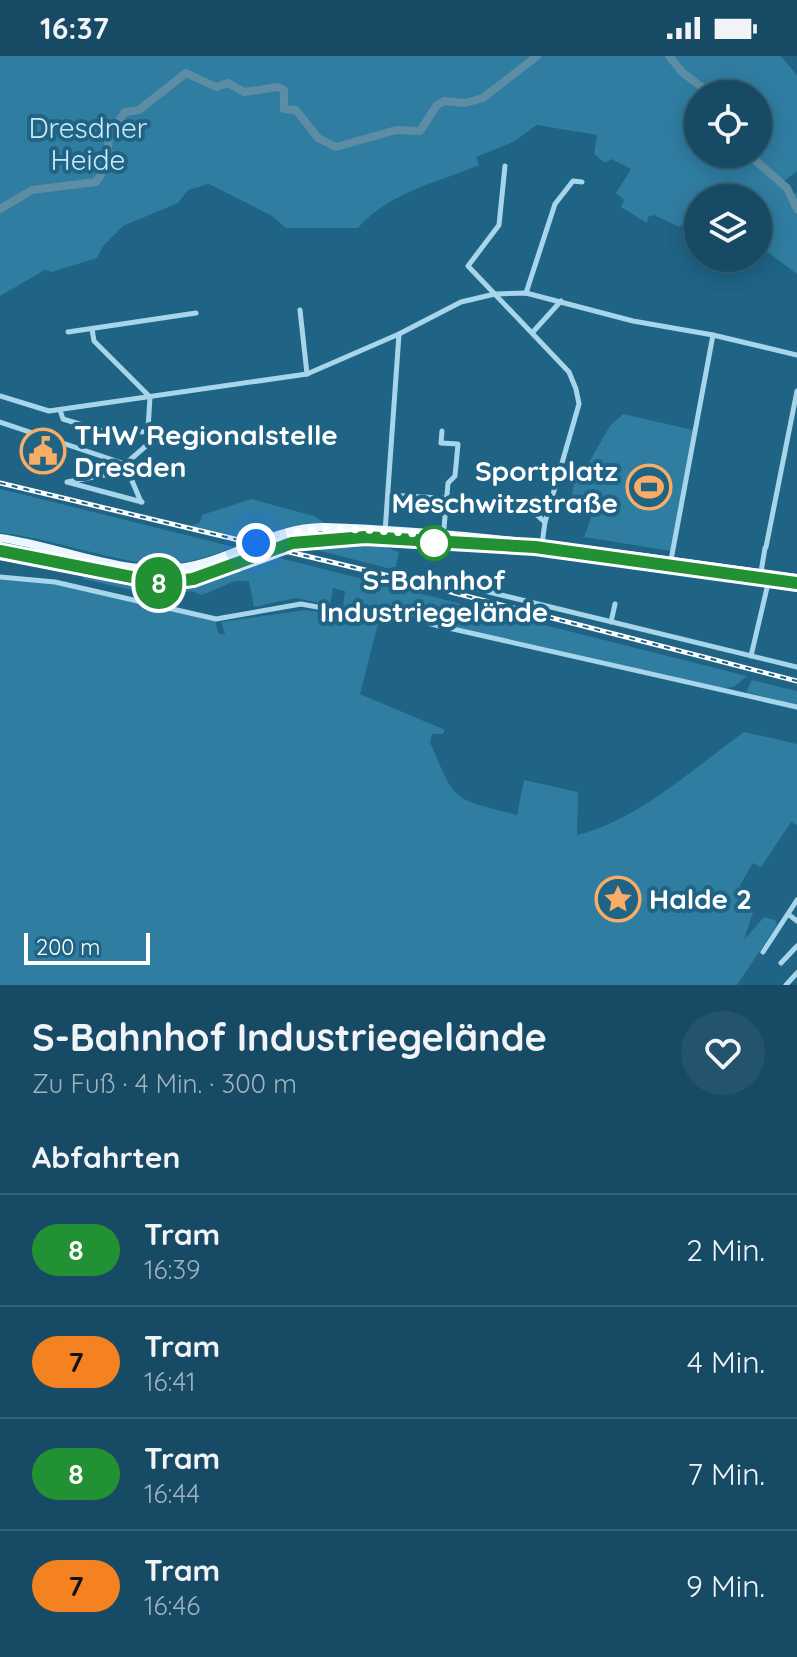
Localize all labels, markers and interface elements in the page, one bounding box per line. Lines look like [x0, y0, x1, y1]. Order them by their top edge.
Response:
text: 16:37 [40, 9, 109, 47]
map controls [684, 80, 772, 272]
button: locate [684, 80, 772, 168]
park label: Dresdner Heide [28, 110, 148, 177]
button: layers [684, 184, 772, 272]
place label: THW Regionalstelle Dresden [74, 417, 338, 484]
public building icon: THW Regionalstelle Dresden [19, 427, 67, 475]
place label: Sportplatz Meschwitzstraße [391, 453, 618, 520]
sports icon: Sportplatz Meschwitzstraße [625, 463, 673, 511]
your location [236, 523, 276, 563]
marker: S-Bahnhof Industriegelände [417, 526, 451, 560]
line badge: 8 [133, 557, 185, 609]
place label: S-Bahnhof Industriegelände [320, 562, 548, 629]
text: 8 [151, 565, 167, 600]
place icon: Halde 2 [594, 875, 642, 923]
place label: Halde 2 [649, 881, 752, 916]
scale bar [24, 929, 150, 965]
text: 200 m [36, 933, 100, 961]
button: heart [681, 1011, 765, 1095]
text: S-Bahnhof Industriegelände [32, 1013, 547, 1061]
text: Zu Fuß · 4 Min. · 300 m [32, 1067, 297, 1100]
text: Abfahrten [32, 1138, 180, 1176]
text: Tram [144, 1215, 220, 1253]
text: 2 Min. [686, 1231, 765, 1269]
text: 8 [68, 1232, 84, 1267]
text: 16:39 [144, 1253, 201, 1286]
text: Tram [144, 1327, 220, 1365]
text: 4 Min. [687, 1343, 765, 1381]
text: 7 [68, 1344, 84, 1379]
text: 16:41 [144, 1365, 196, 1398]
text: Tram [144, 1439, 220, 1477]
text: 7 Min. [687, 1455, 765, 1493]
text: 8 [68, 1456, 84, 1491]
text: 16:44 [144, 1477, 200, 1510]
text: Tram [144, 1551, 220, 1589]
text: 9 Min. [686, 1567, 765, 1605]
text: 7 [68, 1568, 84, 1603]
text: 16:46 [144, 1589, 200, 1622]

